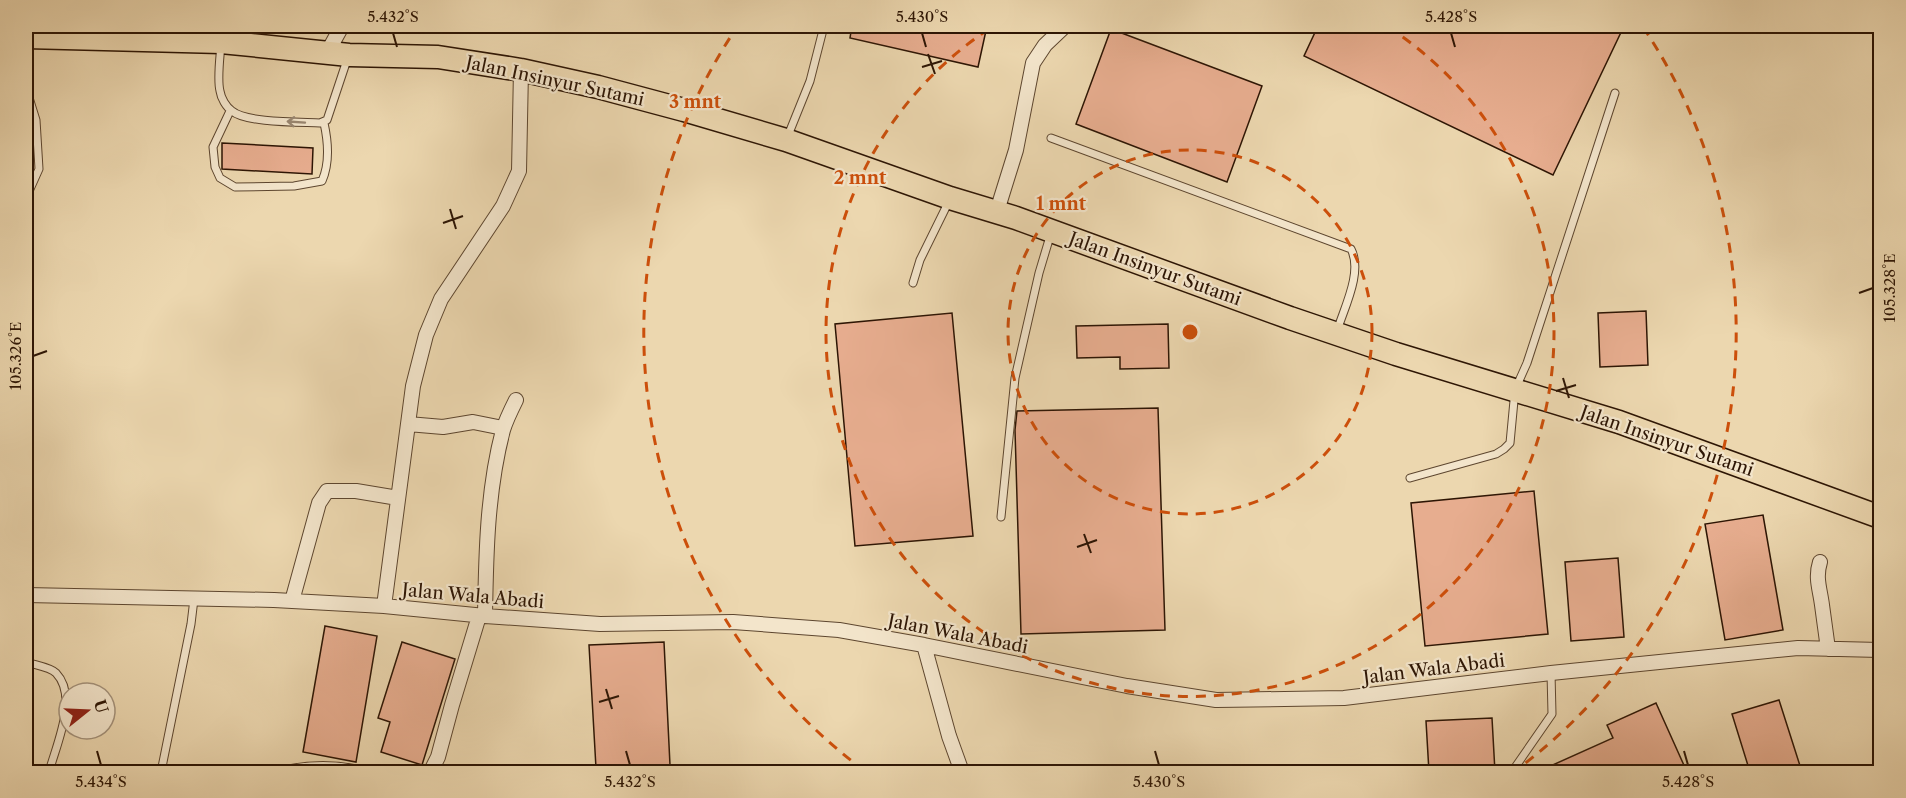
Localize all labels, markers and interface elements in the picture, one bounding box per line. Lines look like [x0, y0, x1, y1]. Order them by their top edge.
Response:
text: 5.432°S [367, 7, 419, 26]
text: 5.430°S [896, 7, 948, 26]
text: 5.428°S [1425, 7, 1477, 26]
street label: Jalan Insinyur Sutami [461, 51, 647, 111]
text: 3 mnt [669, 91, 722, 113]
one-way arrow [287, 116, 307, 127]
text: 2 mnt [834, 167, 887, 189]
text: 1 mnt [1036, 193, 1087, 215]
street label: Jalan Insinyur Sutami [1063, 227, 1245, 311]
text: 105.328°E [1880, 254, 1899, 323]
text: 105.326°E [6, 322, 25, 390]
centre of rings [1180, 322, 1200, 342]
street label: Jalan Insinyur Sutami [1575, 400, 1757, 481]
street label: Jalan Wala Abadi [398, 579, 545, 613]
street label: Jalan Wala Abadi [883, 609, 1030, 658]
street label: Jalan Wala Abadi [1359, 649, 1506, 689]
north arrow [57, 681, 117, 741]
text: U [90, 697, 113, 716]
text: 5.434°S [75, 772, 127, 791]
text: 5.432°S [604, 772, 656, 791]
text: 5.430°S [1133, 772, 1185, 791]
text: 5.428°S [1662, 772, 1714, 791]

